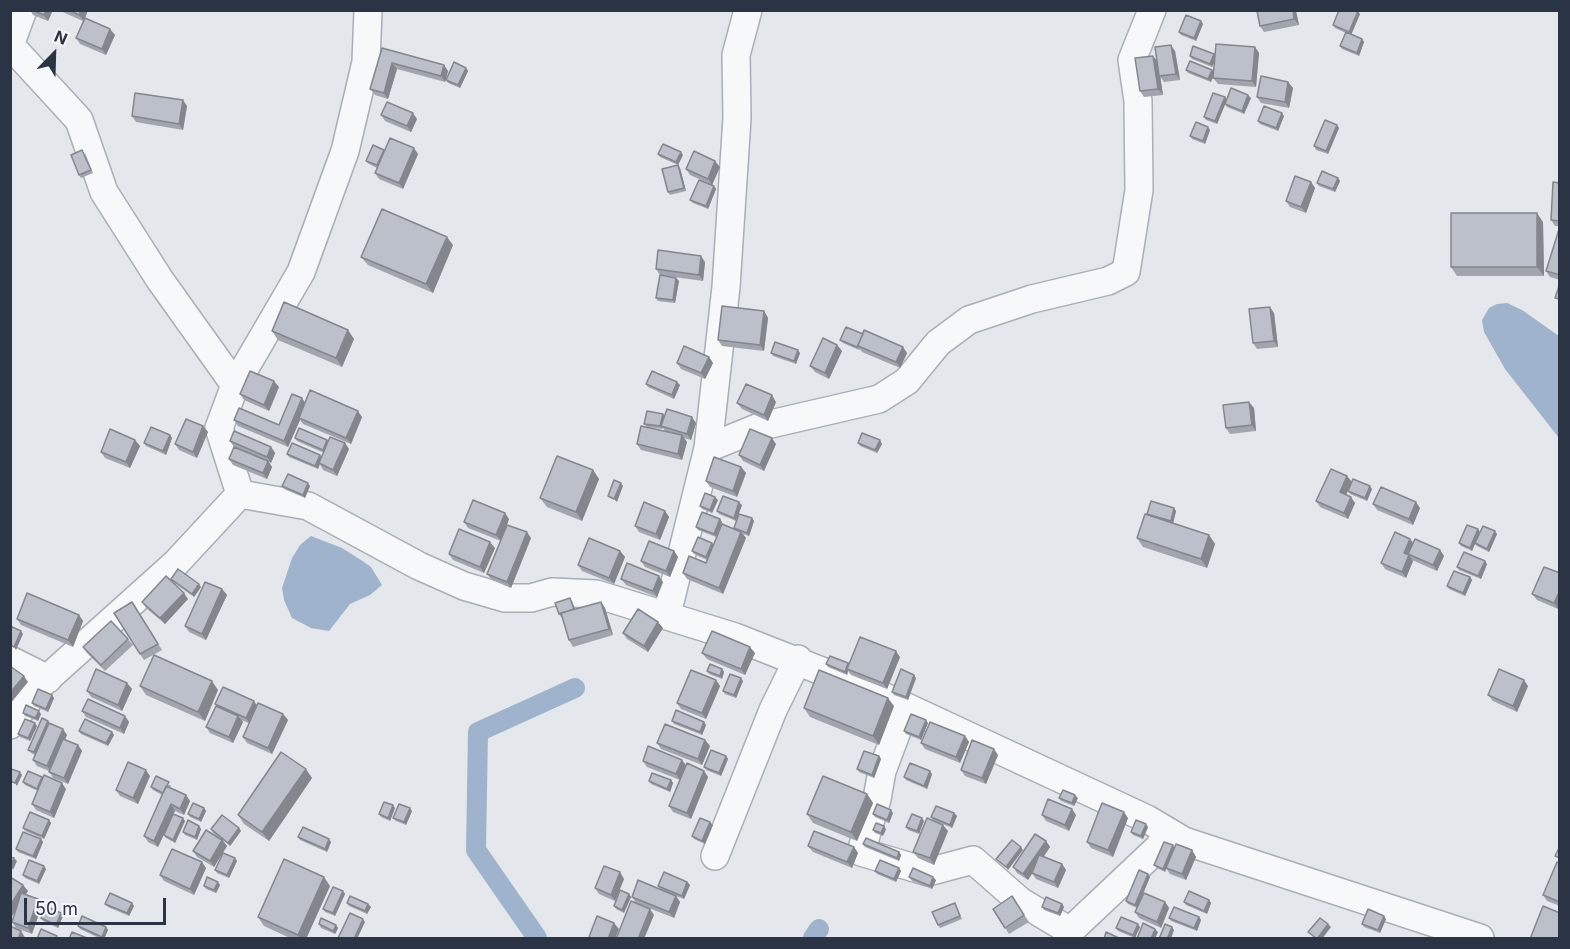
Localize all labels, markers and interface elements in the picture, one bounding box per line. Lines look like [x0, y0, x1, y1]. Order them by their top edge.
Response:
north arrow [24, 24, 84, 84]
text: N [52, 26, 71, 49]
scale bar [27, 886, 170, 924]
text: 50 m [35, 898, 78, 919]

